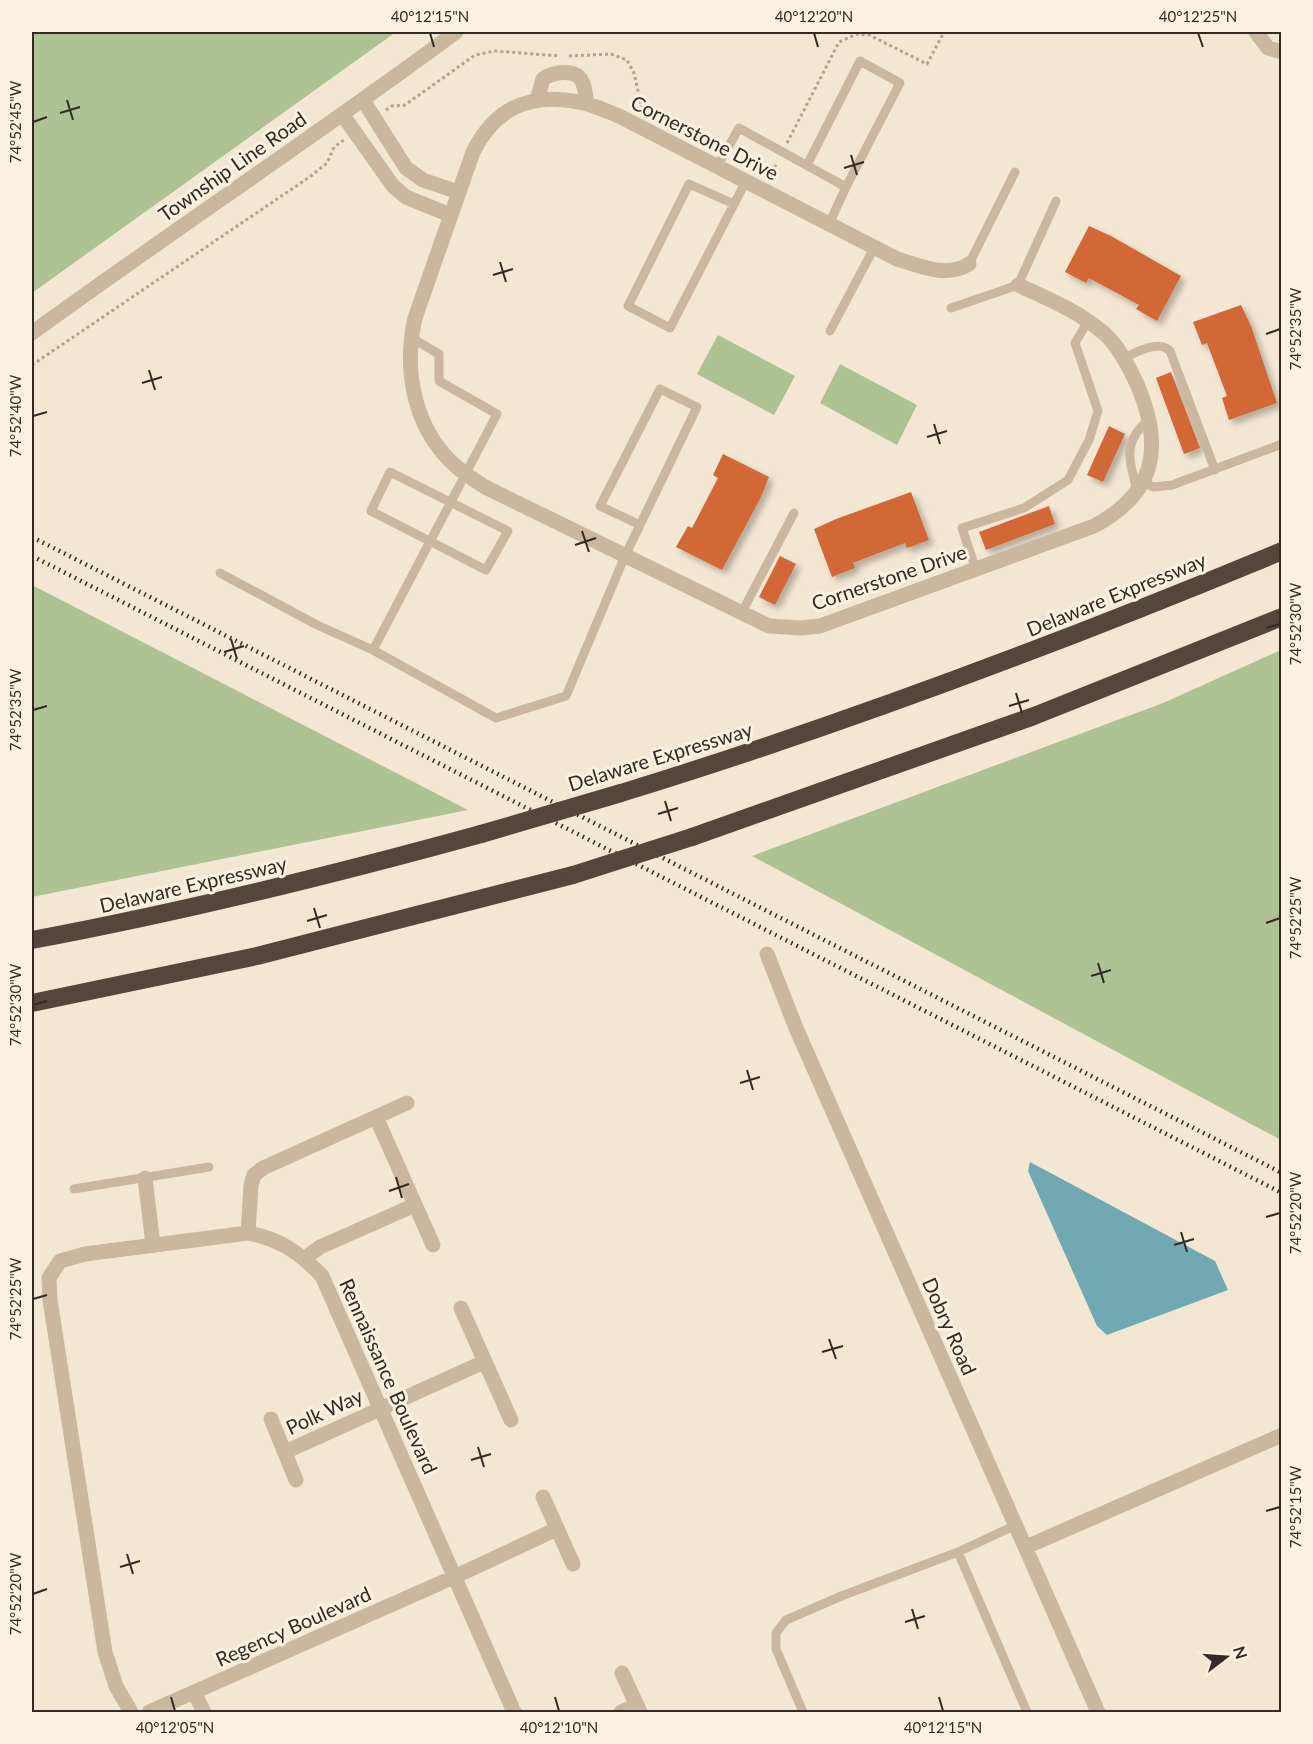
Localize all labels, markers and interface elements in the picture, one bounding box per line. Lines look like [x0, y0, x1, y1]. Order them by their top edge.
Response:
text: 40°12'15"N [391, 7, 469, 25]
text: 40°12'20"N [775, 7, 853, 25]
text: 40°12'25"N [1159, 7, 1237, 25]
text: 74°52'45"W [6, 80, 24, 163]
street label: Cornerstone Drive [627, 89, 783, 185]
street label: Township Line Road [154, 106, 310, 226]
text: 74°52'35"W [1286, 287, 1304, 370]
text: 74°52'40"W [6, 374, 24, 457]
street label: Cornerstone Drive [808, 539, 970, 615]
street label: Delaware Expressway [1023, 547, 1210, 641]
text: 74°52'30"W [1286, 582, 1304, 665]
text: 74°52'35"W [6, 668, 24, 751]
street label: Delaware Expressway [565, 716, 756, 795]
street label: Delaware Expressway [97, 851, 290, 917]
text: 74°52'25"W [1286, 876, 1304, 959]
text: 74°52'30"W [6, 963, 24, 1046]
text: 74°52'20"W [1286, 1171, 1304, 1254]
text: 74°52'25"W [6, 1257, 24, 1340]
street label: Dobry Road [918, 1274, 982, 1378]
street label: Rennaissance Boulevard [335, 1275, 443, 1477]
street label: Polk Way [282, 1382, 367, 1439]
text: 74°52'15"W [1286, 1465, 1304, 1548]
text: 74°52'20"W [6, 1552, 24, 1635]
street label: Regency Boulevard [212, 1581, 374, 1671]
north arrow [1196, 1627, 1256, 1687]
text: N [1230, 1644, 1252, 1661]
text: 40°12'05"N [136, 1718, 214, 1736]
text: 40°12'10"N [520, 1718, 598, 1736]
text: 40°12'15"N [904, 1718, 982, 1736]

